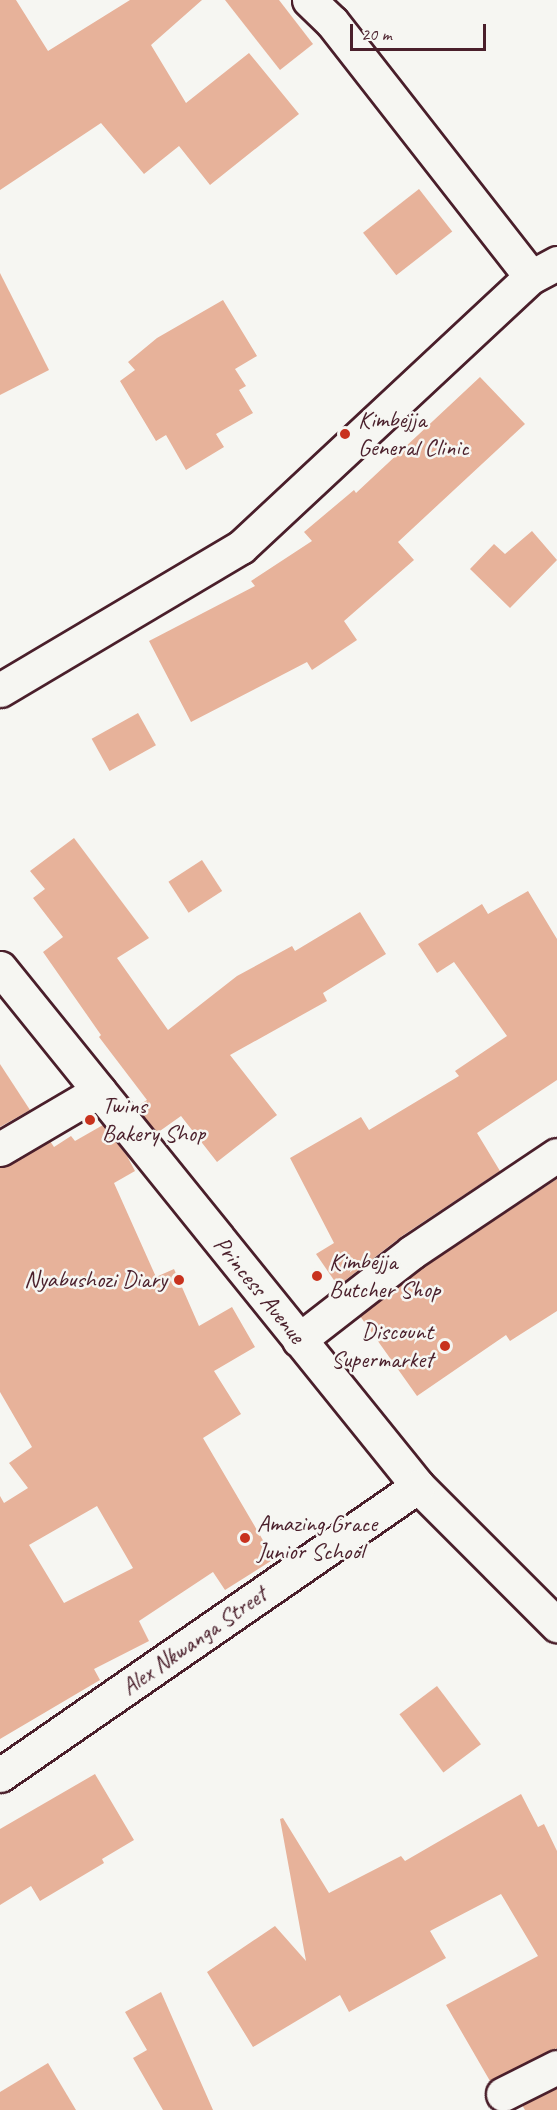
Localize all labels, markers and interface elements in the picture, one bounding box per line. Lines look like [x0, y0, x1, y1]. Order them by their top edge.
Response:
scale bar [353, 12, 490, 50]
text: 20 m [361, 23, 392, 45]
place label: Kimbejja General Clinic [358, 406, 469, 462]
marker: Kimbejja General Clinic [336, 425, 354, 443]
place label: Twins Bakery Shop [102, 1092, 205, 1148]
marker: Twins Bakery Shop [83, 1113, 97, 1127]
street label: Princess Avenue [207, 1231, 311, 1349]
place label: Kimbejja Butcher Shop [329, 1248, 441, 1304]
place label: Nyabushozi Diary [24, 1266, 167, 1294]
marker: Kimbejja Butcher Shop [310, 1269, 324, 1283]
marker: Nyabushozi Diary [172, 1273, 186, 1287]
place label: Discount Supermarket [331, 1318, 433, 1374]
marker: Discount Supermarket [438, 1339, 452, 1353]
place label: Amazing Grace Junior School [257, 1510, 377, 1566]
marker: Amazing Grace Junior School [238, 1531, 252, 1545]
street label: Alex Nkwanga Street [116, 1580, 272, 1702]

